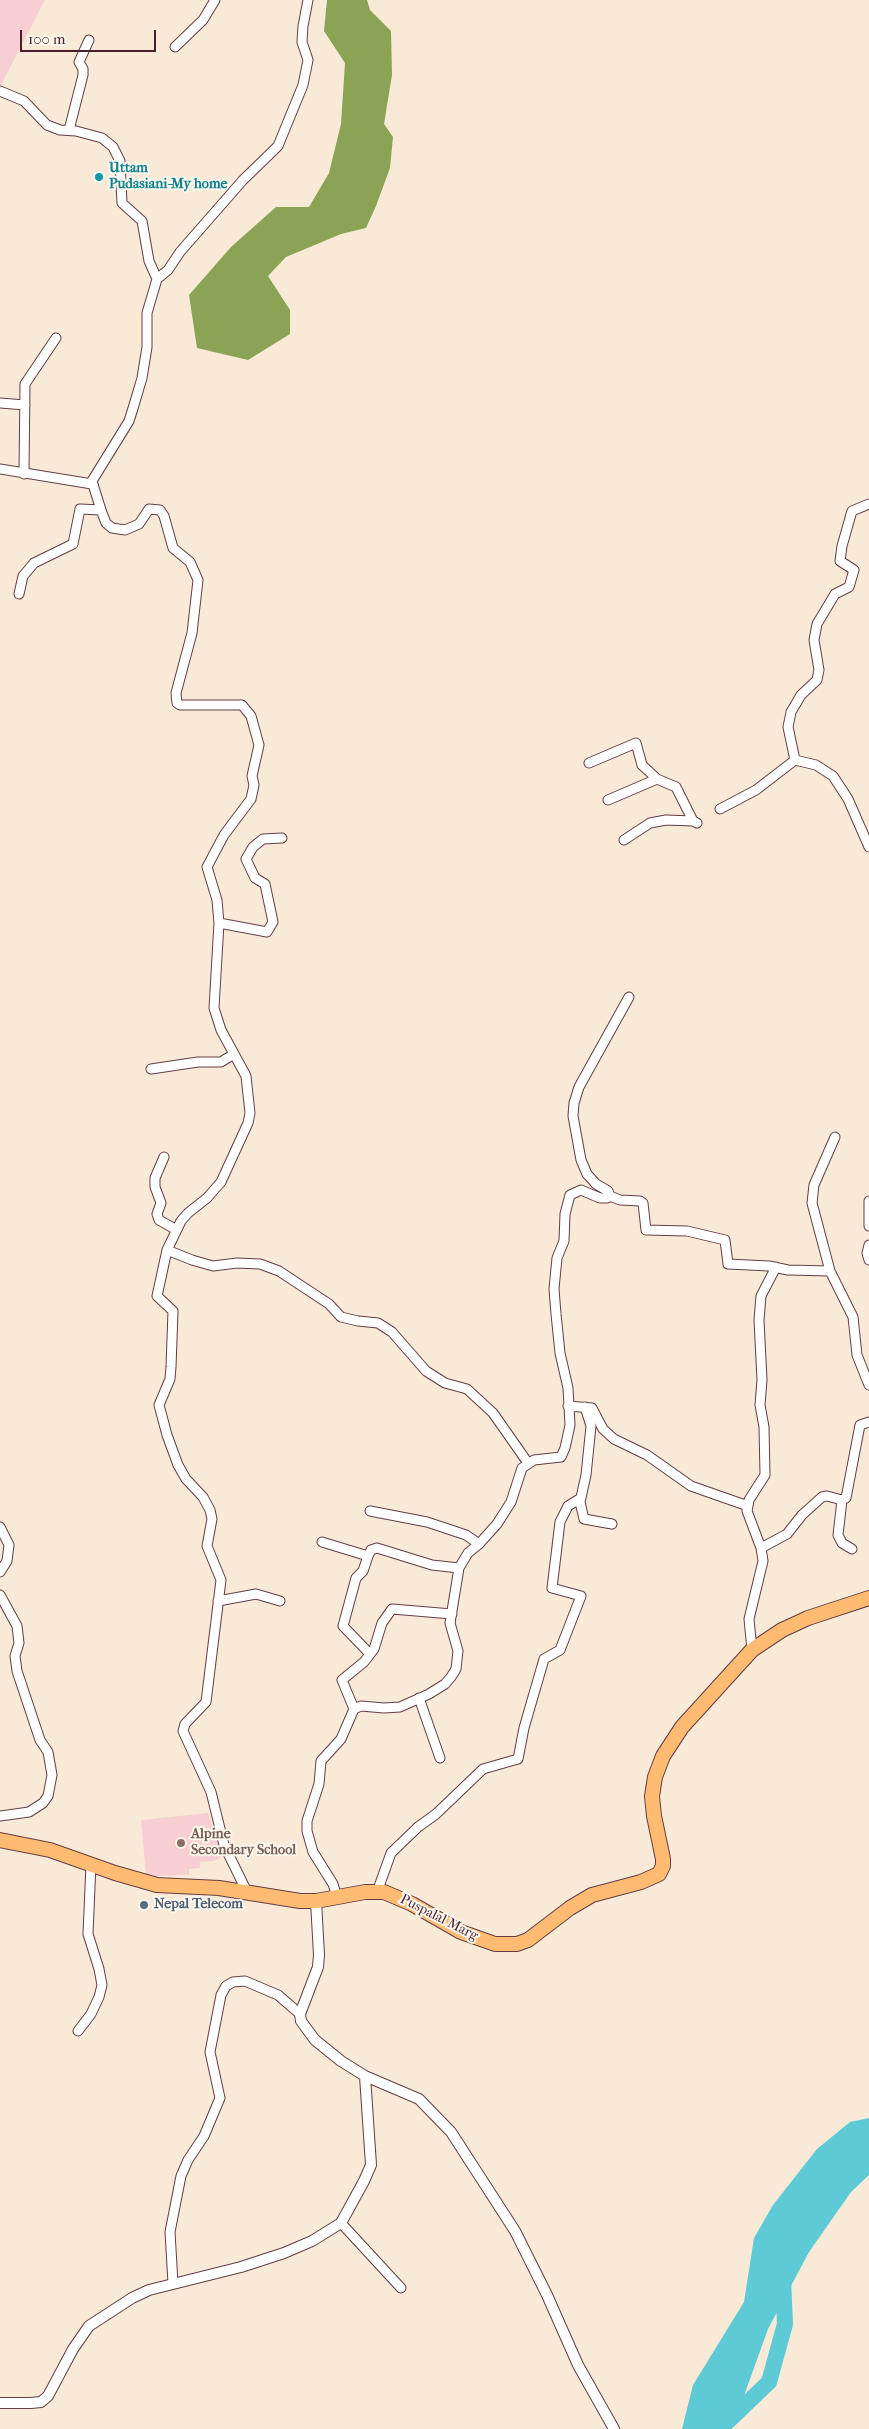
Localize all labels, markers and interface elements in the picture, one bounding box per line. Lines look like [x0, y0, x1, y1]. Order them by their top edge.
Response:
scale bar [22, 20, 159, 52]
text: 100 m [28, 30, 66, 48]
place label: Uttam Pudasiani-My home [109, 161, 227, 193]
marker: Uttam Pudasiani-My home [93, 171, 105, 183]
place label: Alpine Secondary School [191, 1827, 296, 1860]
marker: Alpine Secondary School [175, 1837, 187, 1849]
street label: Puspalal Marg [397, 1891, 481, 1945]
place label: Nepal Telecom [154, 1897, 243, 1913]
marker: Nepal Telecom [138, 1899, 150, 1911]

